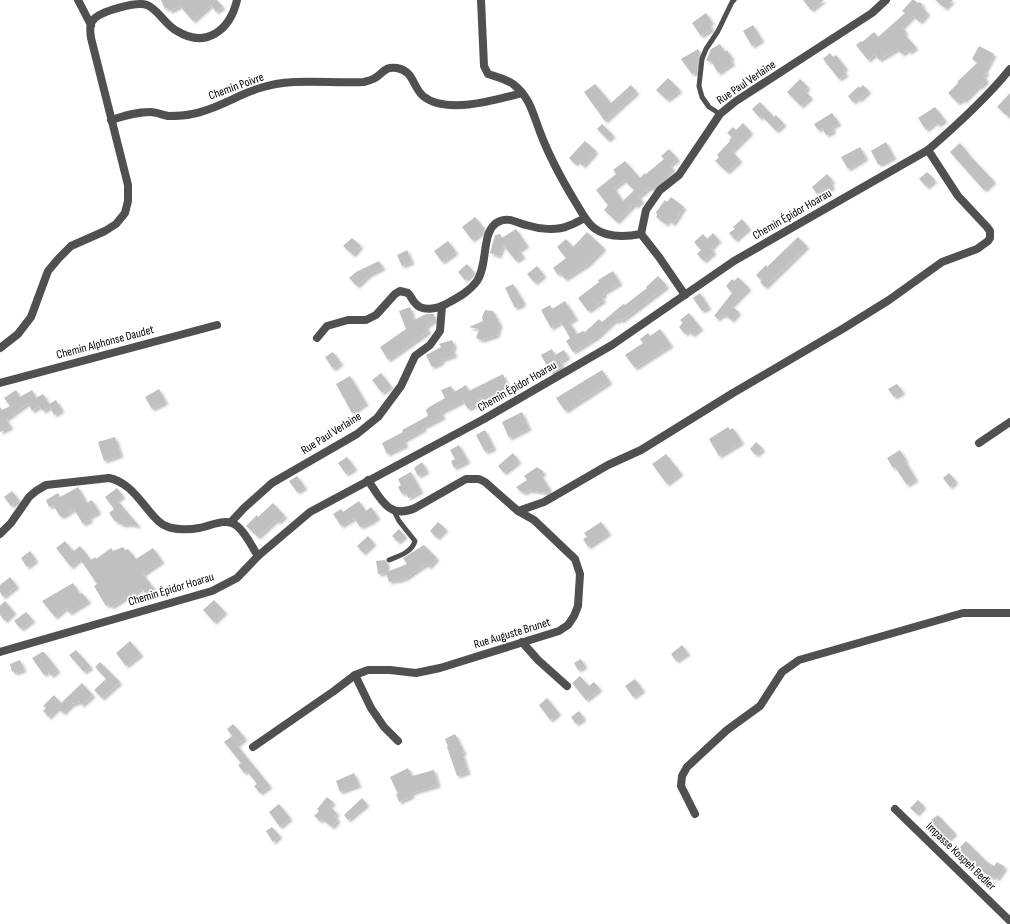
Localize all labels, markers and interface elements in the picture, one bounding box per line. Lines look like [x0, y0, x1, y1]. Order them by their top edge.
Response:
street label: Rue Paul Verlaine [714, 57, 779, 108]
street label: Chemin Poivre [206, 69, 266, 103]
street label: Chemin Épidor Hoarau [750, 186, 834, 243]
street label: Chemin Alphonse Daudet [55, 322, 156, 363]
street label: Chemin Épidor Hoarau [475, 358, 559, 415]
street label: Rue Paul Verlaine [298, 409, 364, 458]
street label: Chemin Épidor Hoarau [126, 569, 216, 610]
street label: Rue Auguste Brunet [472, 615, 553, 652]
street label: Impasse Kospeh Bedier [922, 819, 999, 894]

